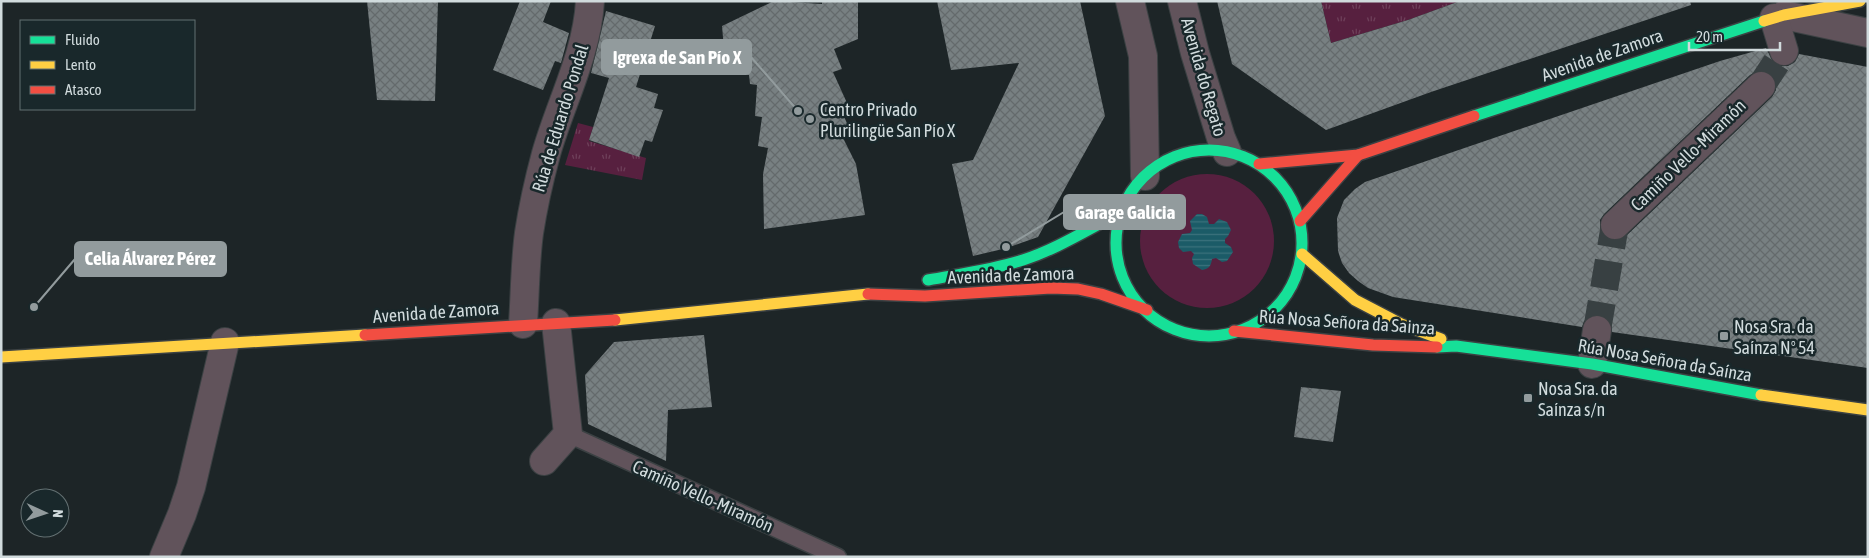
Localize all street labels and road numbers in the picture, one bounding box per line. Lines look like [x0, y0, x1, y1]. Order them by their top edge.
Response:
street label: Avenida do Regato [1177, 15, 1231, 139]
street label: Avenida de Zamora [1539, 24, 1665, 86]
street label: Rúa de Eduardo Pondal [528, 41, 593, 194]
street label: Camiño Vello-Miramón [1626, 95, 1750, 215]
street label: Avenida de Zamora [947, 262, 1075, 288]
street label: Avenida de Zamora [372, 297, 500, 327]
street label: Rúa Nosa Señora da Sainza [1258, 305, 1436, 339]
street label: Rúa Nosa Señora da Saínza [1576, 334, 1754, 386]
street label: Camiño Vello-Miramón [629, 456, 777, 536]

